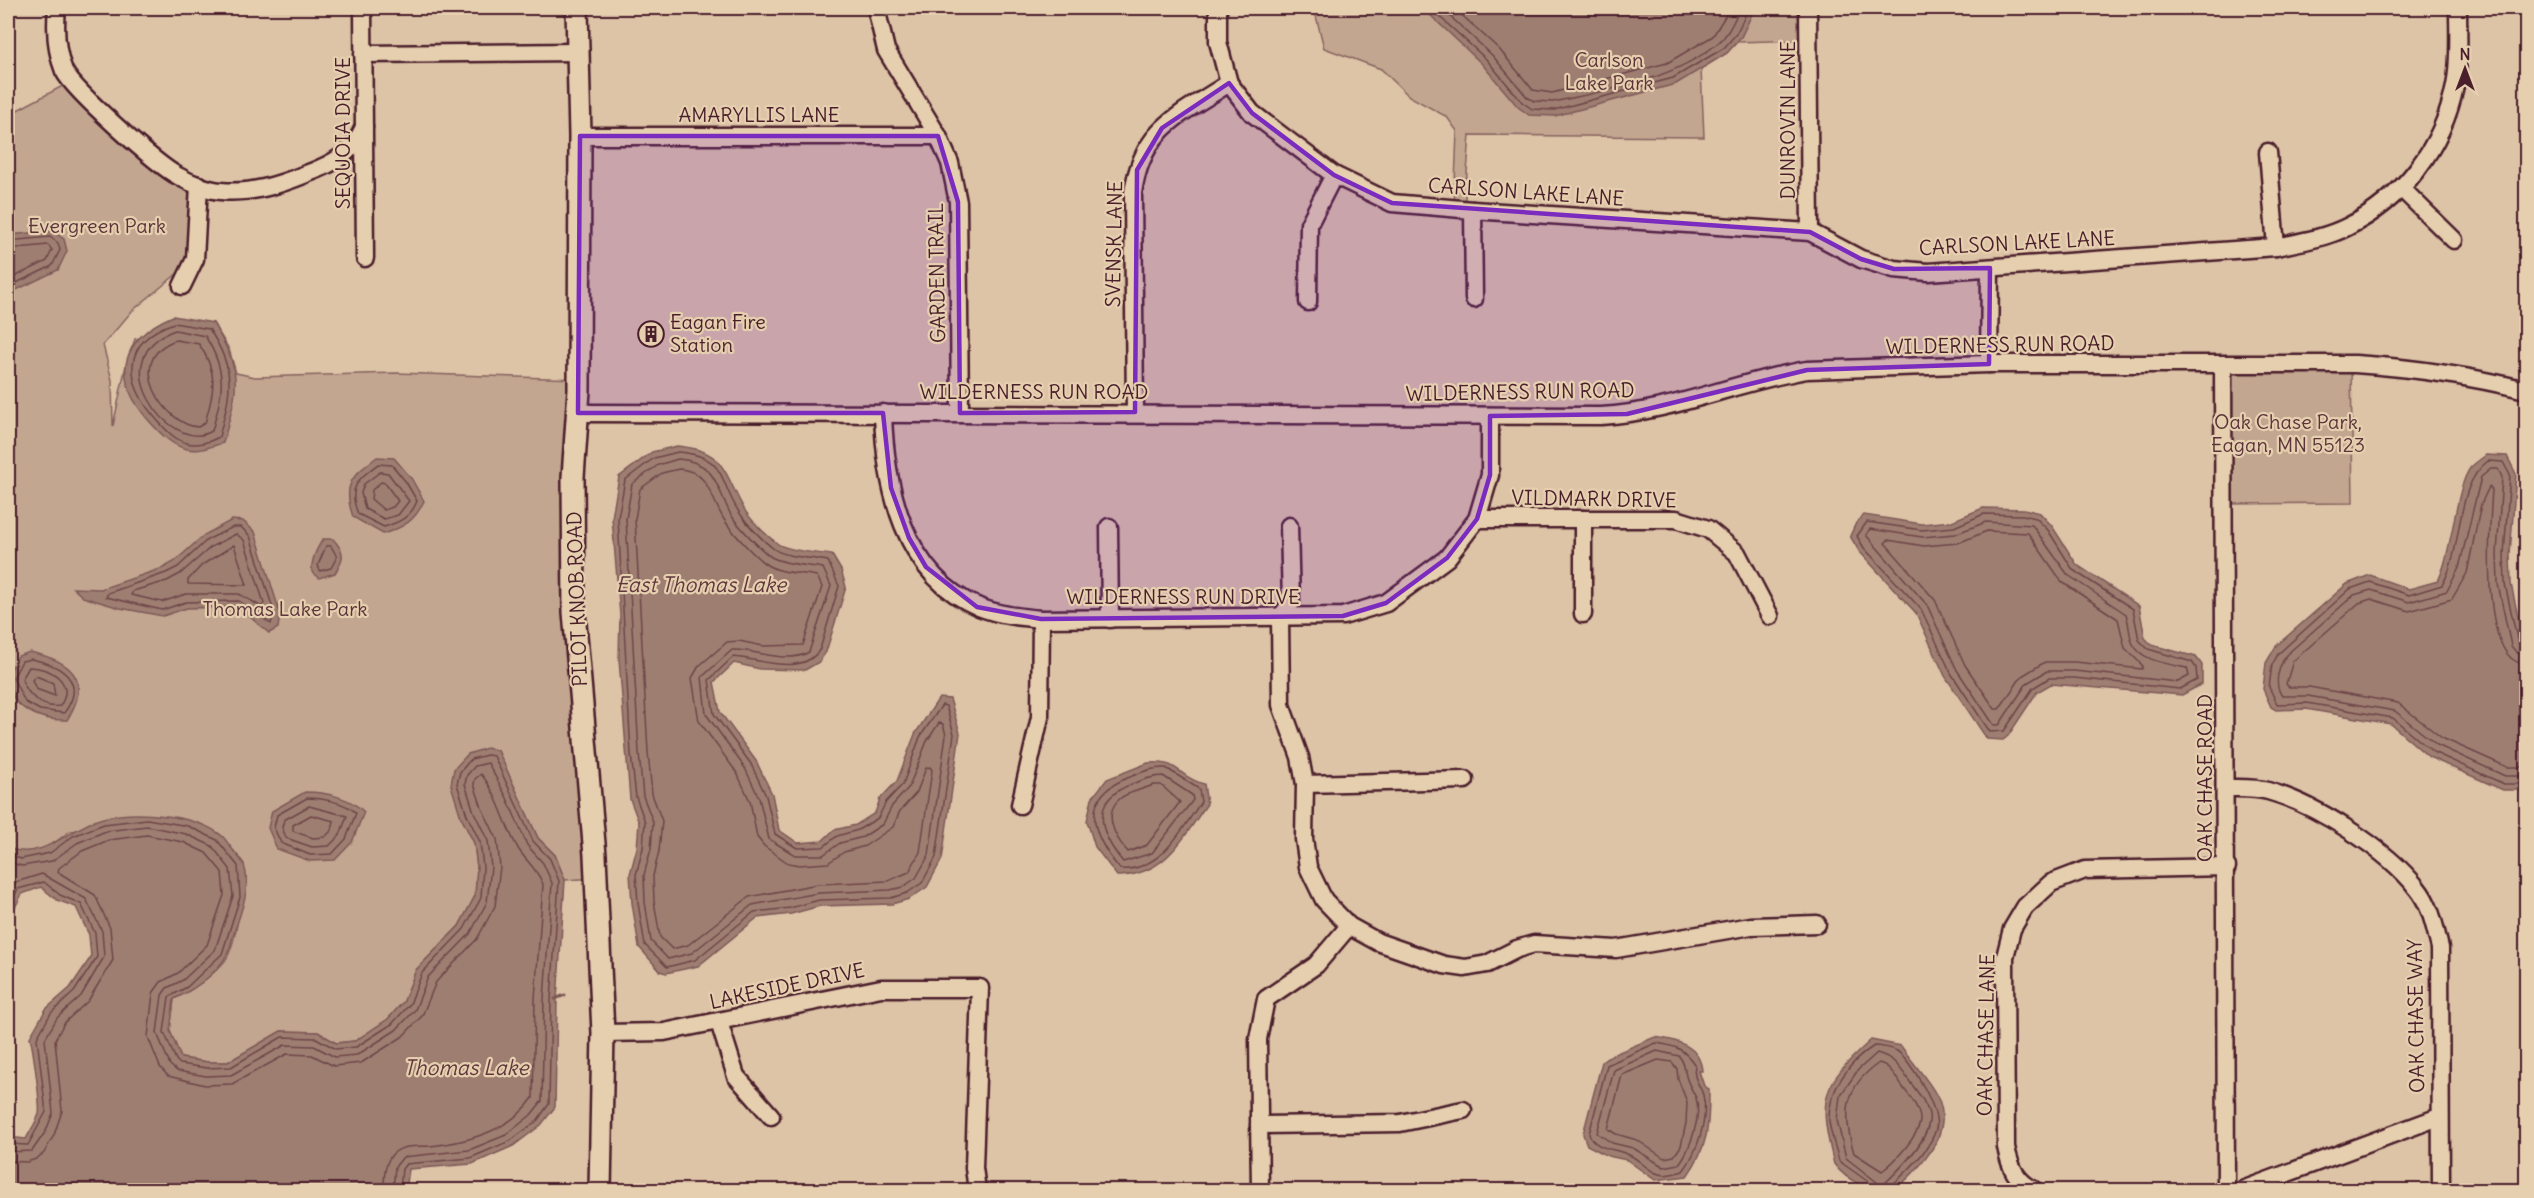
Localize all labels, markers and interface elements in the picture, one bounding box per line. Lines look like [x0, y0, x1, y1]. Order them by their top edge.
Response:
north arrow [2435, 39, 2495, 99]
street label: DUNROVIN LANE [1775, 41, 1800, 199]
text: N [2459, 44, 2471, 64]
park label: Carlson Lake Park [1564, 47, 1654, 95]
street label: SEQUOIA DRIVE [330, 57, 355, 209]
street label: AMARYLLIS LANE [678, 102, 840, 127]
street label: CARLSON LAKE LANE [1427, 172, 1625, 211]
street label: SVENSK LANE [1100, 180, 1127, 308]
street label: GARDEN TRAIL [923, 203, 950, 343]
park label: Evergreen Park [28, 213, 166, 238]
street label: CARLSON LAKE LANE [1918, 225, 2116, 260]
place label: Eagan Fire Station [670, 309, 766, 357]
building icon: Eagan Fire Station [636, 319, 666, 349]
street label: WILDERNESS RUN ROAD [1885, 330, 2115, 359]
street label: WILDERNESS RUN ROAD [1405, 377, 1635, 406]
street label: WILDERNESS RUN ROAD [920, 379, 1148, 404]
park label: Oak Chase Park, Eagan, MN 55123 [2211, 409, 2365, 457]
street label: VILDMARK DRIVE [1511, 485, 1677, 512]
street label: PILOT KNOB ROAD [561, 511, 592, 687]
water label: East Thomas Lake [616, 571, 788, 598]
street label: WILDERNESS RUN DRIVE [1066, 584, 1300, 609]
park label: Thomas Lake Park [202, 596, 368, 621]
street label: OAK CHASE ROAD [2192, 694, 2217, 862]
street label: OAK CHASE WAY [2402, 939, 2429, 1093]
street label: OAK CHASE LANE [1972, 954, 1999, 1116]
street label: LAKESIDE DRIVE [707, 957, 867, 1014]
water label: Thomas Lake [404, 1054, 530, 1081]

